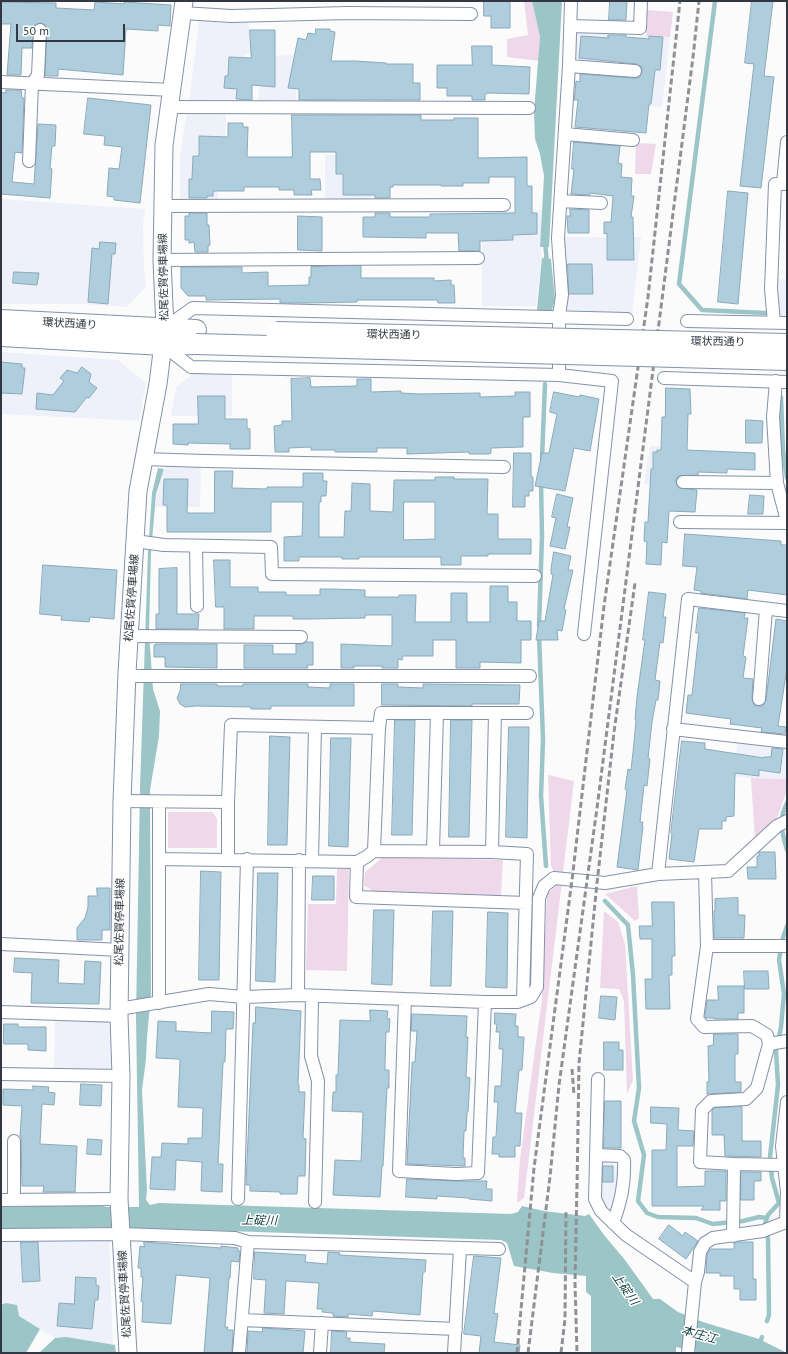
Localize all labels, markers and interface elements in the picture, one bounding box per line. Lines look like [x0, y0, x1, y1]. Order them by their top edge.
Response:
scale bar [18, 16, 127, 42]
text: 50 m [23, 23, 49, 38]
street label: 松尾佐賀停車場線 [157, 233, 171, 321]
street label: 環状西通り [42, 316, 98, 332]
street label: 環状西通り [366, 328, 422, 342]
street label: 環状西通り [690, 335, 746, 349]
street label: 松尾佐賀停車場線 [122, 554, 142, 642]
street label: 松尾佐賀停車場線 [113, 878, 127, 966]
water label: 上碇川 [241, 1213, 277, 1229]
street label: 松尾佐賀停車場線 [116, 1250, 134, 1338]
water label: 上碇川 [609, 1270, 641, 1308]
water label: 本庄江 [680, 1323, 718, 1347]

